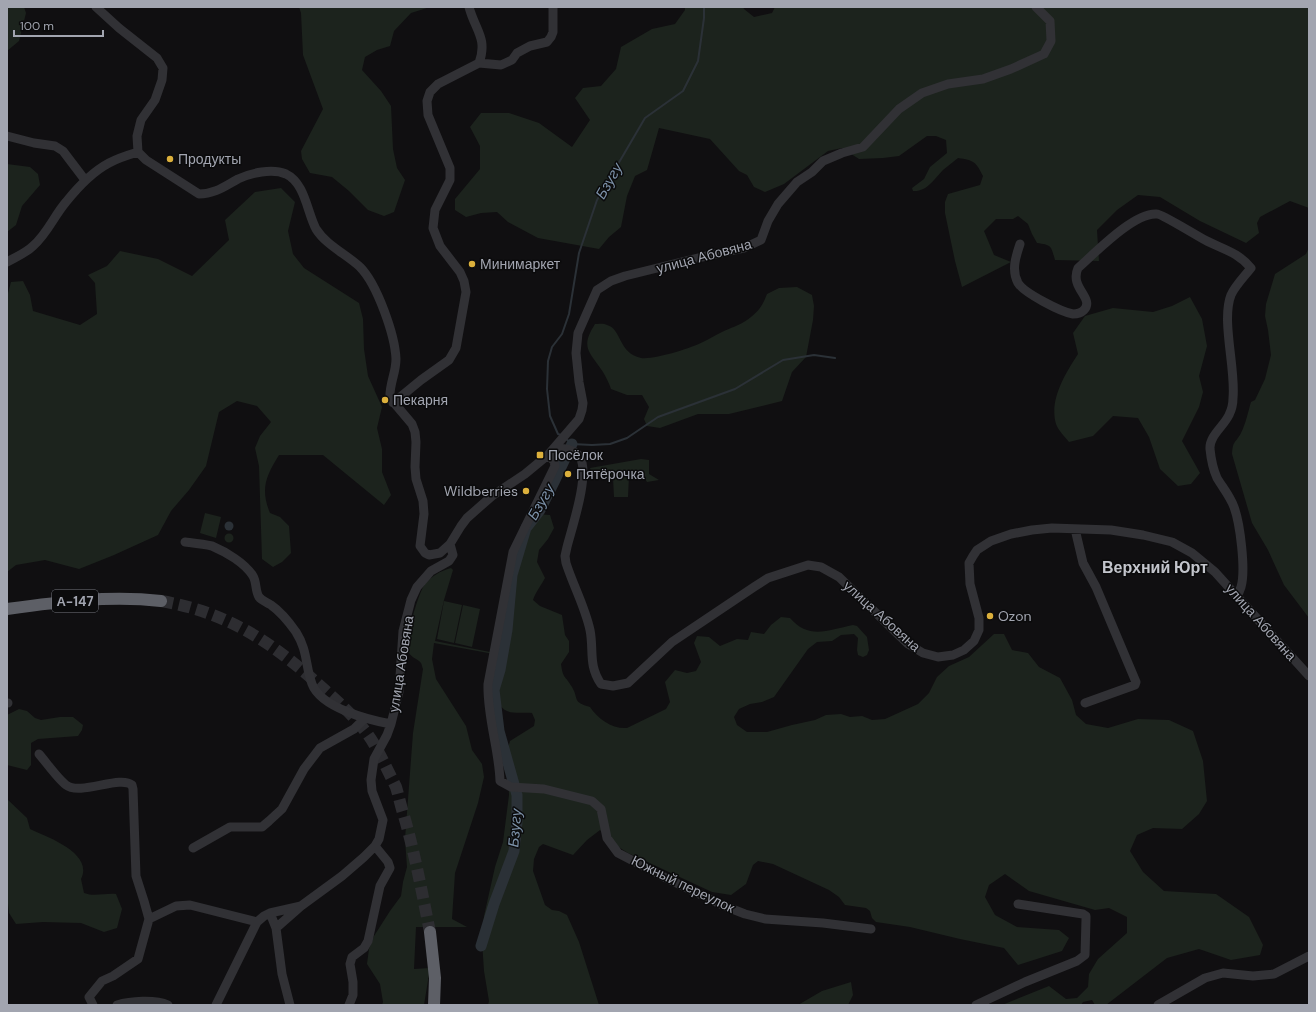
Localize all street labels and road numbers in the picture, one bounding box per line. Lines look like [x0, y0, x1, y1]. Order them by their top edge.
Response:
street label: улица Абовяна [654, 235, 754, 277]
street label: улица Абовяна [840, 577, 924, 656]
street label: улица Абовяна [1222, 580, 1301, 664]
road number: А-147 [52, 590, 98, 612]
street label: улица Абовяна [384, 614, 418, 714]
street label: Южный переулок [628, 851, 738, 917]

